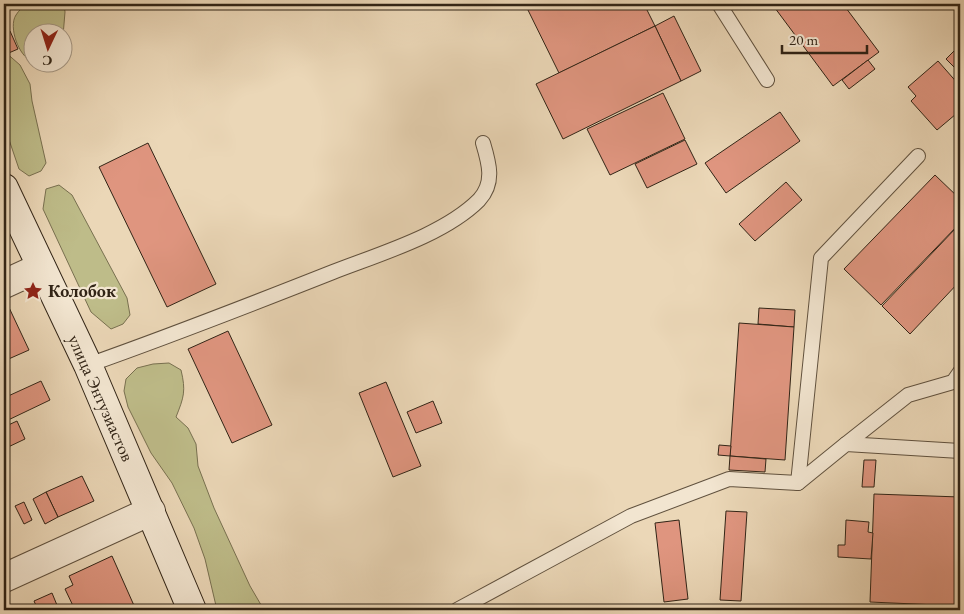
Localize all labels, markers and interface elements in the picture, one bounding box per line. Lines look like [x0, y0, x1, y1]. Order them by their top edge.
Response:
north arrow [22, 22, 72, 72]
scale bar [782, 22, 866, 54]
text: 20 m [789, 30, 818, 49]
text: С [41, 52, 53, 70]
place label: Колобок [48, 279, 116, 302]
place icon: Колобок [22, 280, 44, 302]
street label: улица Энтузиастов [63, 331, 140, 465]

